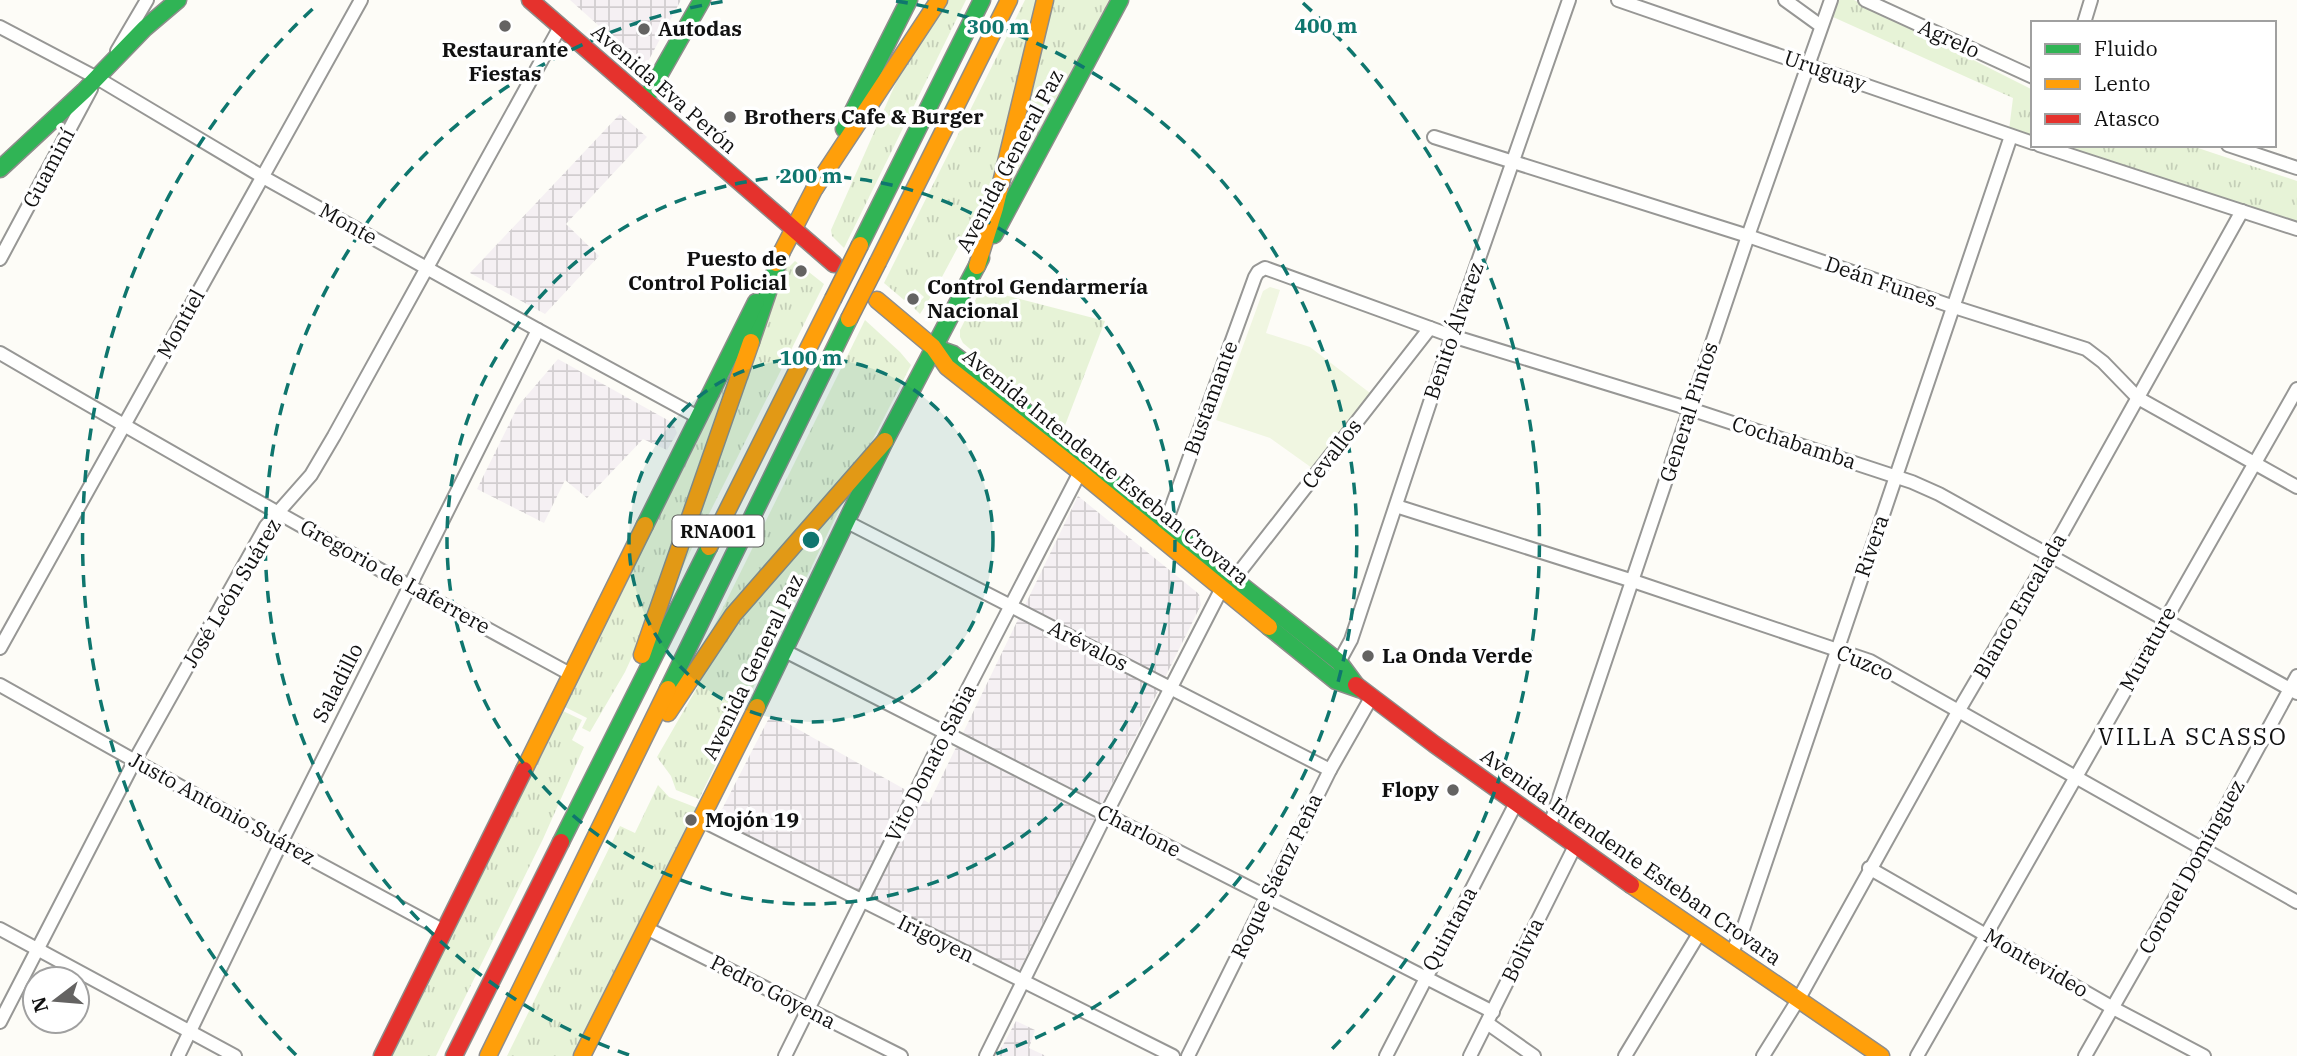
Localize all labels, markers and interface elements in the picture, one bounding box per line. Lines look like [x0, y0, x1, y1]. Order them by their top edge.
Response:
text: 400 m [1294, 11, 1358, 39]
text: 300 m [966, 12, 1030, 40]
street label: Agrelo [1914, 12, 1985, 64]
place label: Autodas [658, 14, 742, 42]
street label: Avenida Eva Perón [586, 17, 743, 159]
marker: Restaurante Fiestas [497, 18, 513, 34]
marker: Autodas [636, 21, 652, 37]
legend [2031, 21, 2276, 147]
text: Fluido [2094, 34, 2158, 62]
place label: Restaurante Fiestas [442, 35, 568, 87]
street label: Uruguay [1781, 43, 1871, 97]
street label: Avenida General Paz [949, 64, 1069, 257]
text: Lento [2094, 69, 2150, 97]
place label: Brothers Cafe & Burger [744, 102, 984, 130]
text: Atasco [2094, 104, 2160, 132]
marker: Brothers Cafe & Burger [722, 109, 738, 125]
street label: Guaminí [16, 123, 81, 212]
text: 200 m [779, 161, 843, 189]
street label: Monte [314, 196, 382, 250]
place label: Puesto de Control Policial [628, 244, 787, 296]
street label: Deán Funes [1822, 249, 1941, 313]
street label: Benito Álvarez [1416, 258, 1490, 403]
marker: Puesto de Control Policial [793, 263, 809, 279]
place label: Control Gendarmería Nacional [927, 272, 1148, 324]
street label: Montiel [150, 284, 211, 363]
marker: Control Gendarmería Nacional [905, 291, 921, 307]
street label: Bustamante [1176, 337, 1244, 459]
street label: General Pintos [1652, 338, 1724, 485]
street label: Avenida Intendente Esteban Crovara [957, 342, 1256, 591]
text: 100 m [779, 343, 843, 371]
street label: Cochabamba [1729, 409, 1860, 475]
street label: Cevallos [1295, 413, 1367, 494]
street label: Rivera [1847, 511, 1895, 580]
street label: Gregorio de Laferrere [296, 512, 495, 640]
street label: José León Suárez [176, 513, 287, 672]
road number: RNA001 [672, 516, 764, 546]
centre of rings [799, 528, 823, 552]
street label: Blanco Encalada [1966, 528, 2072, 683]
street label: Avenida General Paz [695, 569, 809, 764]
street label: Murature [2112, 601, 2182, 696]
street label: Arévalos [1044, 613, 1133, 677]
street label: Saladillo [305, 638, 369, 727]
street label: Cuzco [1833, 638, 1898, 687]
place label: La Onda Verde [1382, 641, 1533, 669]
marker: La Onda Verde [1360, 648, 1376, 664]
street label: Vito Donato Sabia [878, 679, 982, 846]
district label: VILLA SCASSO [2098, 720, 2288, 752]
street label: Avenida Intendente Esteban Crovara [1476, 741, 1788, 971]
street label: Justo Antonio Suárez [125, 745, 320, 871]
street label: Coronel Domínguez [2132, 774, 2251, 959]
place label: Flopy [1381, 775, 1439, 803]
marker: Flopy [1445, 782, 1461, 798]
street label: Roque Sáenz Peña [1224, 788, 1328, 963]
street label: Charlone [1093, 797, 1186, 863]
place label: Mojón 19 [705, 805, 799, 833]
marker: Mojón 19 [683, 812, 699, 828]
street label: Quintana [1415, 881, 1483, 976]
street label: Irigoyen [893, 908, 979, 969]
street label: Bolivia [1495, 913, 1550, 986]
street label: Montevideo [1979, 921, 2094, 1003]
street label: Pedro Goyena [706, 948, 841, 1035]
north arrow [21, 965, 91, 1035]
text: N [26, 994, 53, 1015]

